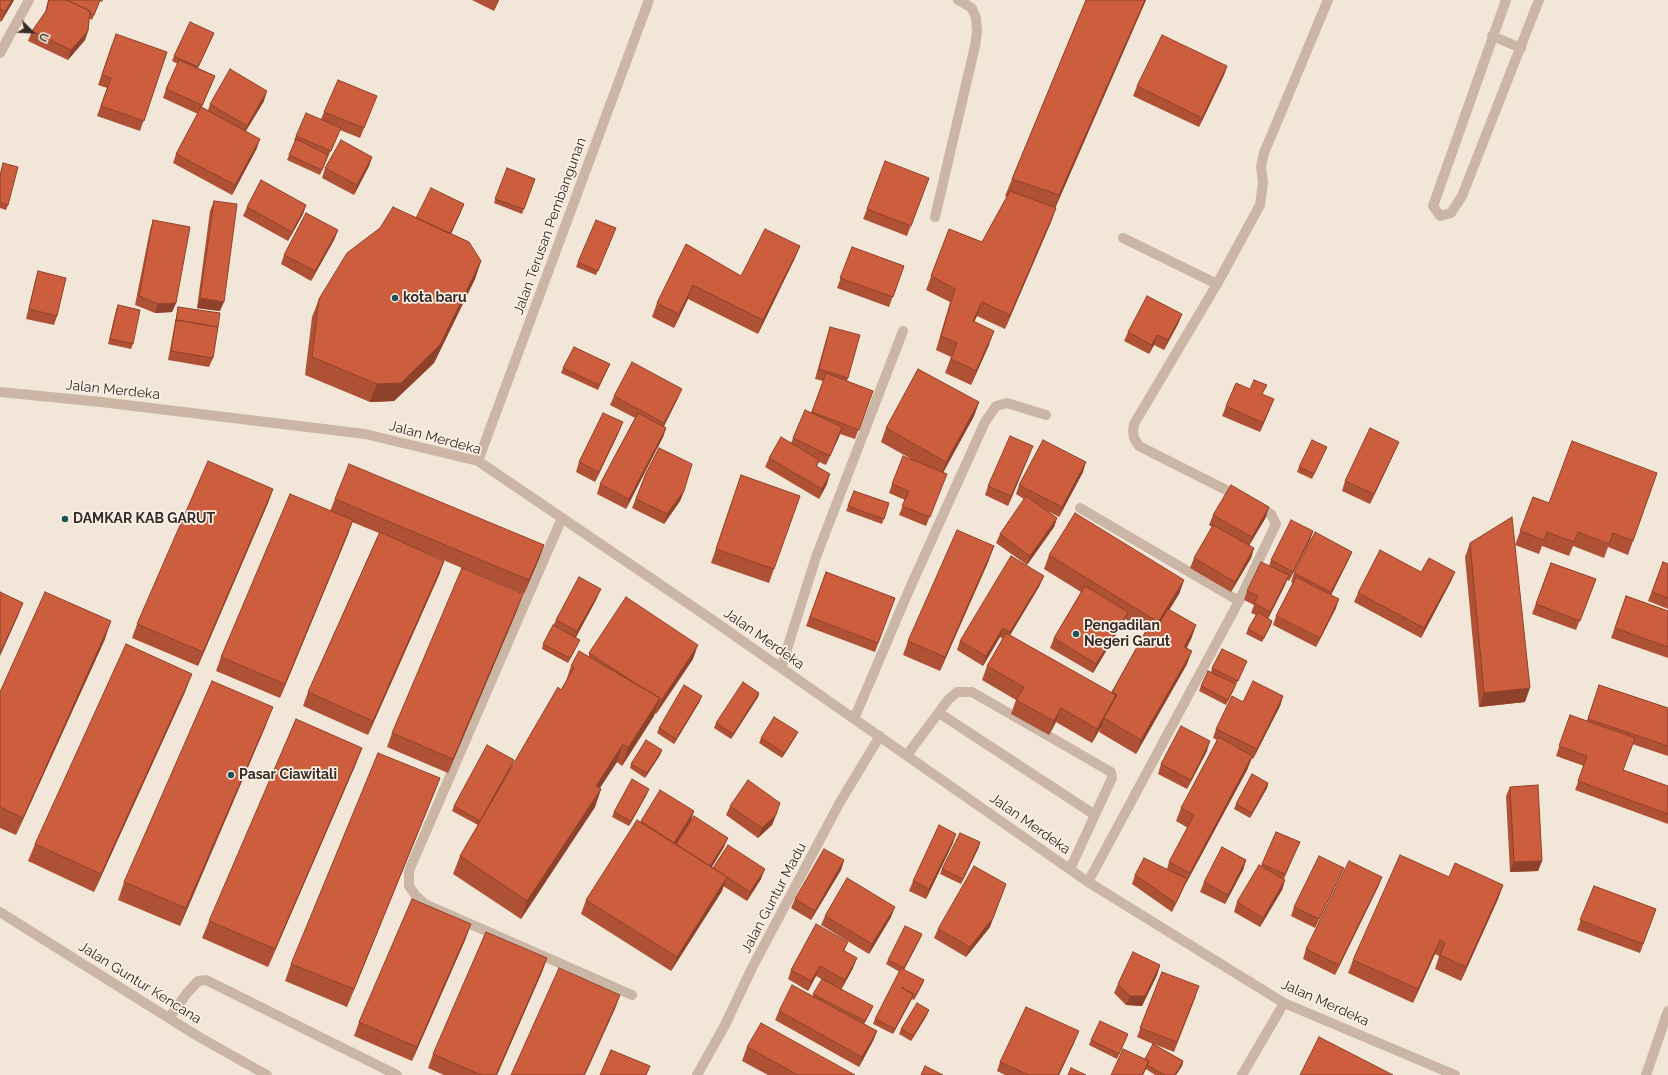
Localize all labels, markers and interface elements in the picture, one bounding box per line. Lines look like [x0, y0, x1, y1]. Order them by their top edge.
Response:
north arrow [12, 12, 52, 52]
text: U [36, 31, 51, 43]
street label: Jalan Terusan Pembangunan [510, 135, 590, 317]
place label: kota baru [403, 290, 467, 306]
marker: kota baru [390, 293, 400, 303]
street label: Jalan Merdeka [65, 377, 161, 403]
street label: Jalan Merdeka [387, 418, 483, 458]
place label: DAMKAR KAB GARUT [73, 511, 215, 527]
marker: DAMKAR KAB GARUT [60, 514, 70, 524]
street label: Jalan Merdeka [720, 605, 808, 673]
place label: Pengadilan Negeri Garut [1084, 618, 1170, 650]
marker: Pengadilan Negeri Garut [1071, 629, 1081, 639]
place label: Pasar Ciawitali [239, 767, 337, 783]
marker: Pasar Ciawitali [226, 770, 236, 780]
street label: Jalan Merdeka [986, 790, 1074, 858]
street label: Jalan Guntur Madu [738, 840, 810, 956]
street label: Jalan Guntur Kencana [76, 938, 204, 1028]
street label: Jalan Merdeka [1278, 976, 1372, 1030]

